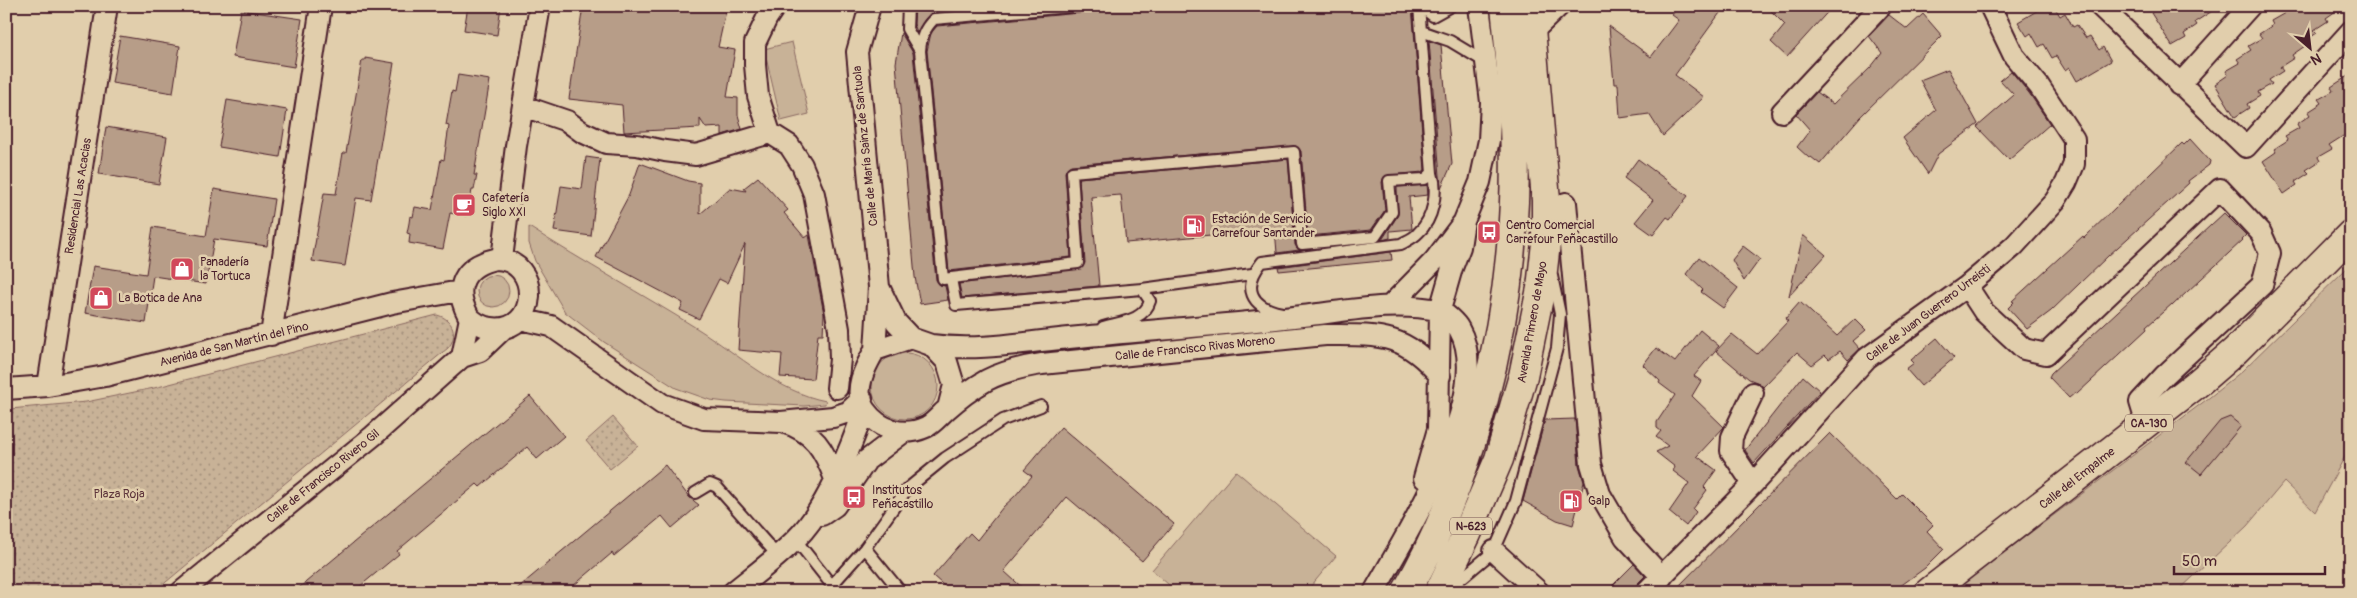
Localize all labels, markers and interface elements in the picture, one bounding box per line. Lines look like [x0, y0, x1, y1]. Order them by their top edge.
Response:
north arrow [2284, 22, 2334, 72]
text: N [2308, 49, 2324, 69]
street label: Calle de María Sainz de Santuola [850, 65, 881, 227]
street label: Residencial Las Acacias [62, 136, 95, 255]
place label: Cafetería Siglo XXI [482, 191, 529, 220]
cafe icon: Cafetería Siglo XXI [451, 192, 477, 218]
place label: Estación de Servicio Carrefour Santander [1212, 212, 1315, 241]
fuel station icon: Estación de Servicio Carrefour Santander [1181, 213, 1207, 239]
place label: Centro Comercial Carrefour Peñacastillo [1506, 218, 1619, 247]
bus stop icon: Centro Comercial Carrefour Peñacastillo [1476, 219, 1502, 245]
place label: Panadería la Tortuca [200, 255, 251, 284]
shop icon: Panadería la Tortuca [169, 256, 195, 282]
street label: Avenida Primero de Mayo [1514, 259, 1551, 384]
street label: Calle de Juan Guerrero Urreisti [1863, 262, 1994, 365]
shop icon: La Botica de Ana [88, 285, 114, 311]
place label: La Botica de Ana [118, 291, 203, 306]
street label: Avenida de San Martín del Pino [158, 319, 311, 370]
street label: Calle de Francisco Rivas Moreno [1114, 333, 1276, 364]
road number: CA-130 [2125, 414, 2173, 432]
street label: Calle de Francisco Rivero Gil [264, 426, 383, 527]
street label: Calle del Empalme [2036, 444, 2118, 513]
place label: Institutos Peñacastillo [872, 483, 934, 512]
bus stop icon: Institutos Peñacastillo [841, 484, 867, 510]
park label: Plaza Roja [93, 487, 145, 502]
fuel station icon: Galp [1558, 488, 1584, 514]
place label: Galp [1588, 494, 1610, 509]
road number: N-623 [1450, 518, 1492, 534]
scale bar [2174, 543, 2326, 575]
text: 50 m [2182, 552, 2217, 571]

